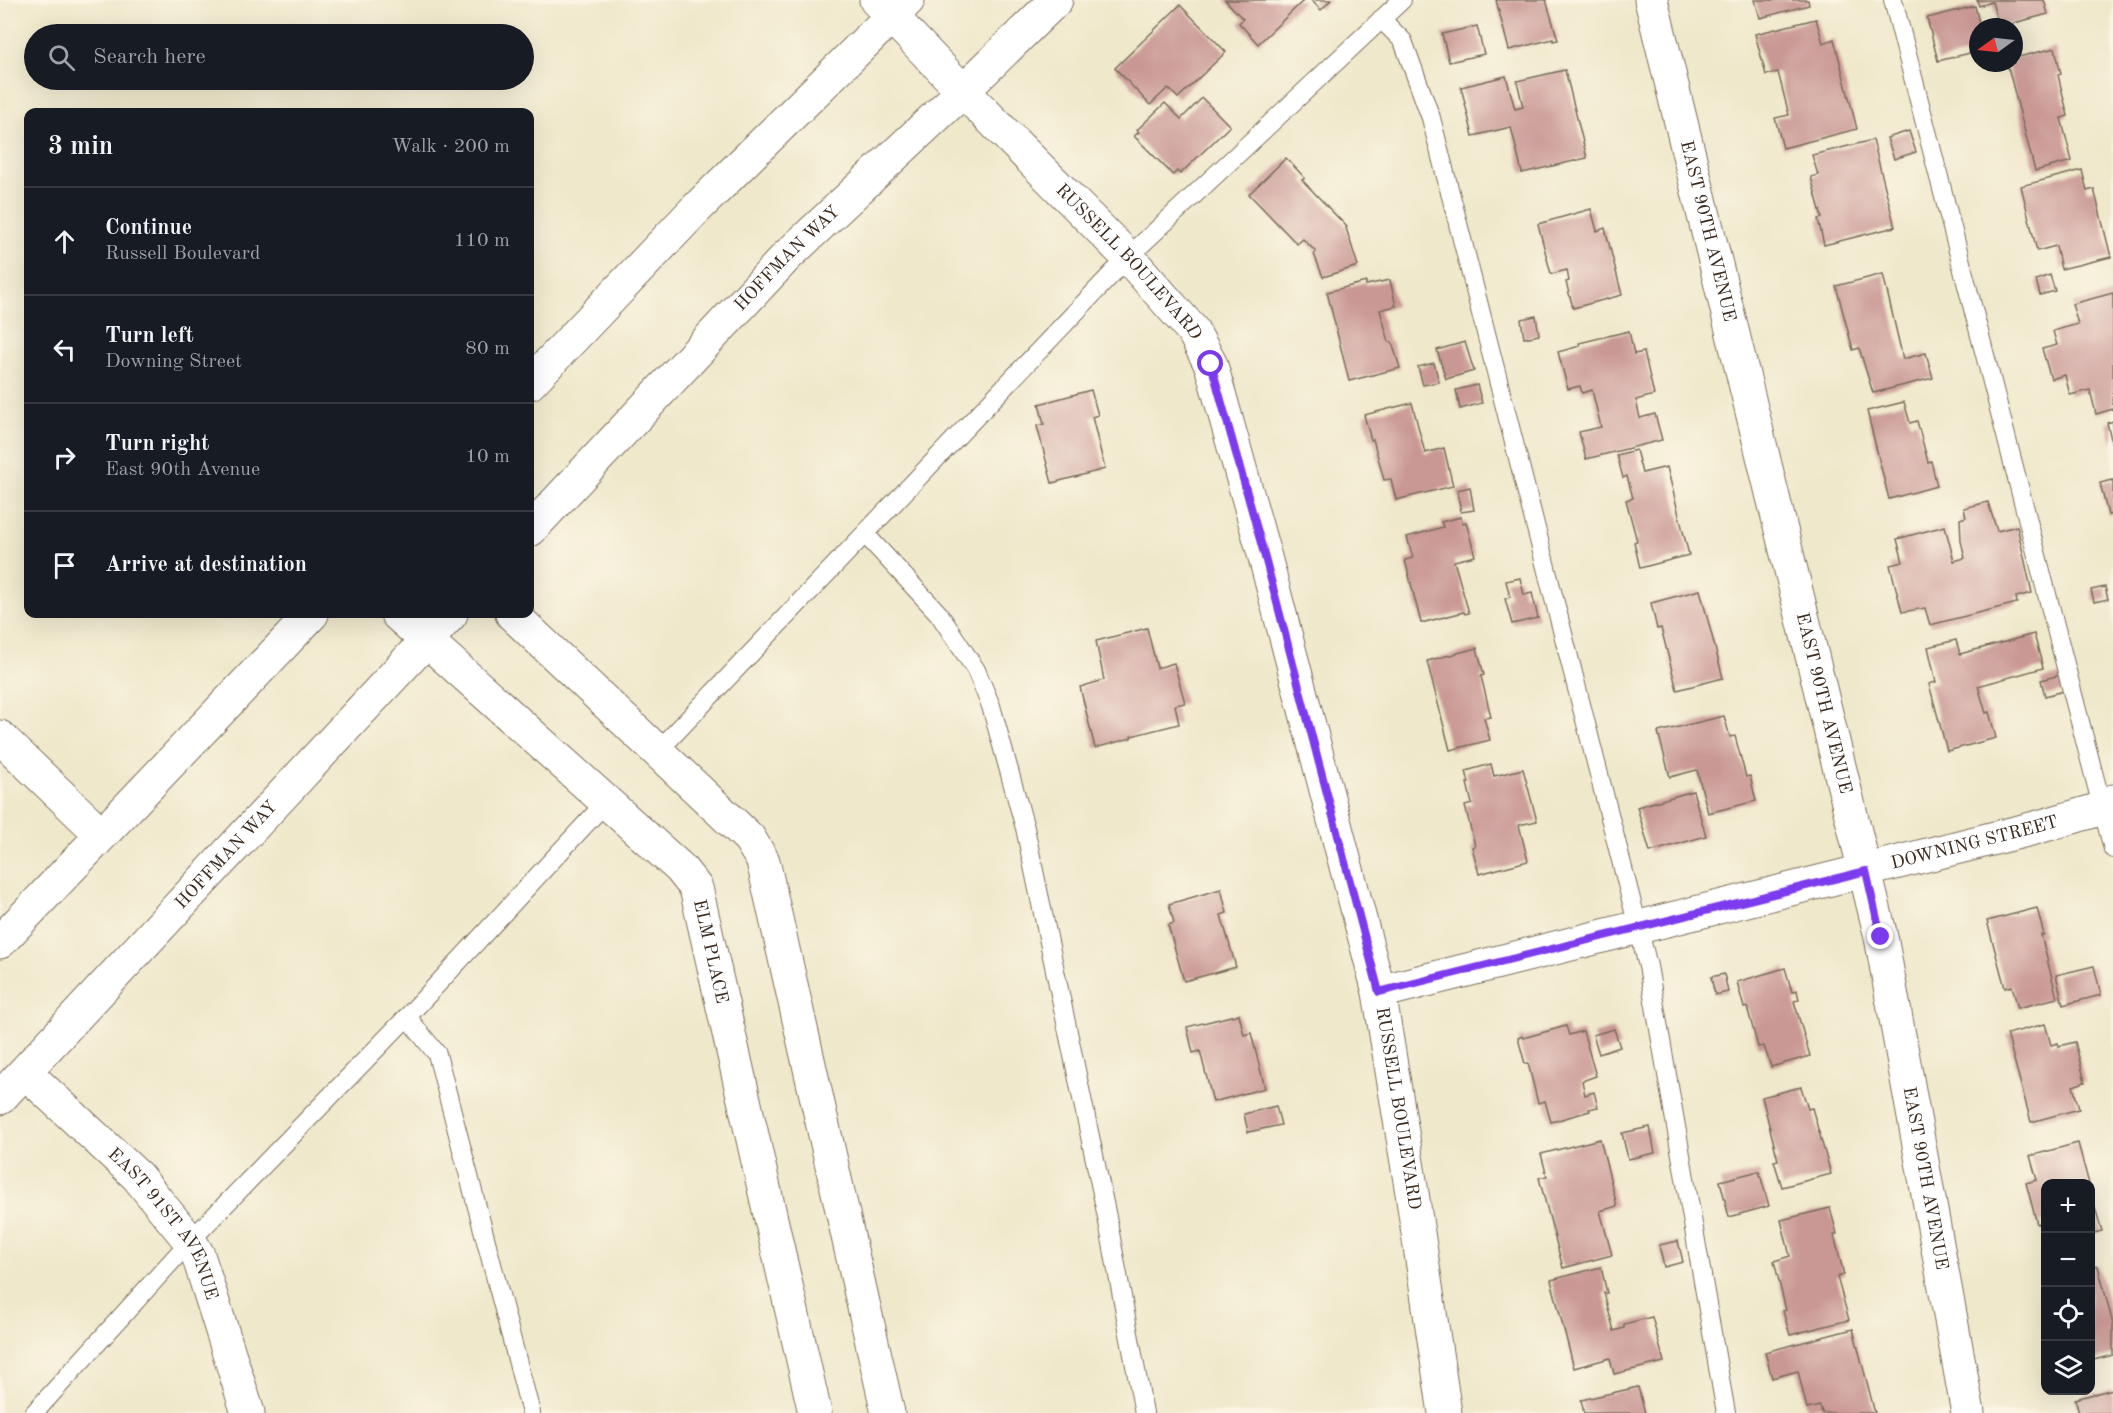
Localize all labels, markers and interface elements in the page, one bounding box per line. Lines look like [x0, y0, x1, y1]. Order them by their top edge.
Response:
north arrow [1969, 18, 2023, 72]
search box [24, 24, 534, 90]
icon: search [45, 41, 78, 74]
text: Search here [93, 46, 206, 68]
text: 3 min [48, 134, 113, 160]
text: Walk · 200 m [391, 137, 510, 157]
street label: EAST 90TH AVENUE [1677, 139, 1739, 323]
street label: RUSSELL BOULEVARD [1052, 181, 1205, 342]
street label: HOFFMAN WAY [731, 203, 843, 315]
text: Continue [105, 217, 192, 239]
icon: ahead [48, 225, 81, 258]
text: 110 m [454, 231, 510, 251]
text: Russell Boulevard [105, 244, 260, 264]
text: Turn left [105, 325, 194, 347]
icon: left [48, 333, 81, 366]
text: 80 m [465, 339, 510, 359]
route start [1197, 350, 1223, 376]
text: Downing Street [105, 352, 242, 372]
text: Turn right [105, 433, 209, 455]
icon: right [48, 441, 81, 474]
text: 10 m [465, 447, 510, 467]
text: East 90th Avenue [105, 460, 260, 480]
icon: arrive [48, 549, 81, 582]
text: Arrive at destination [105, 554, 307, 576]
street label: EAST 90TH AVENUE [1793, 611, 1854, 795]
street label: HOFFMAN WAY [172, 798, 281, 913]
street label: DOWNING STREET [1889, 813, 2060, 873]
street label: ELM PLACE [690, 898, 731, 1005]
route end [1867, 923, 1893, 949]
street label: RUSSELL BOULEVARD [1373, 1006, 1423, 1211]
street label: EAST 90TH AVENUE [1900, 1085, 1951, 1271]
street label: EAST 91ST AVENUE [104, 1145, 221, 1302]
map controls [2041, 1179, 2095, 1395]
button: + [2041, 1179, 2095, 1233]
button: − [2041, 1233, 2095, 1287]
button: locate [2041, 1287, 2095, 1341]
button: layers [2041, 1341, 2095, 1395]

